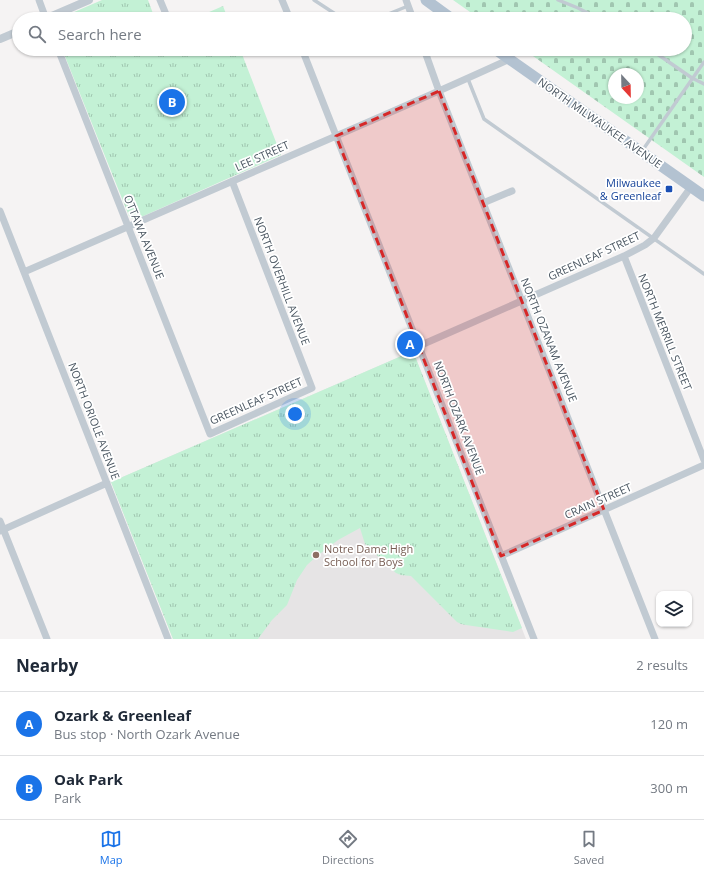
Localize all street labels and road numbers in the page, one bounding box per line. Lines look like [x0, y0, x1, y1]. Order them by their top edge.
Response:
street label: NORTH MILWAUKEE AVENUE [535, 74, 665, 171]
street label: LEE STREET [232, 137, 291, 174]
street label: OTTAWA AVENUE [121, 192, 168, 281]
street label: NORTH OVERHILL AVENUE [251, 215, 314, 347]
street label: GREENLEAF STREET [545, 228, 642, 283]
street label: NORTH MERRILL STREET [635, 271, 696, 392]
street label: NORTH OZANAM AVENUE [518, 276, 581, 404]
street label: NORTH OZARK AVENUE [431, 359, 488, 477]
street label: NORTH ORIOLE AVENUE [65, 360, 124, 482]
street label: GREENLEAF STREET [207, 373, 304, 428]
street label: CRAIN STREET [562, 479, 634, 522]

